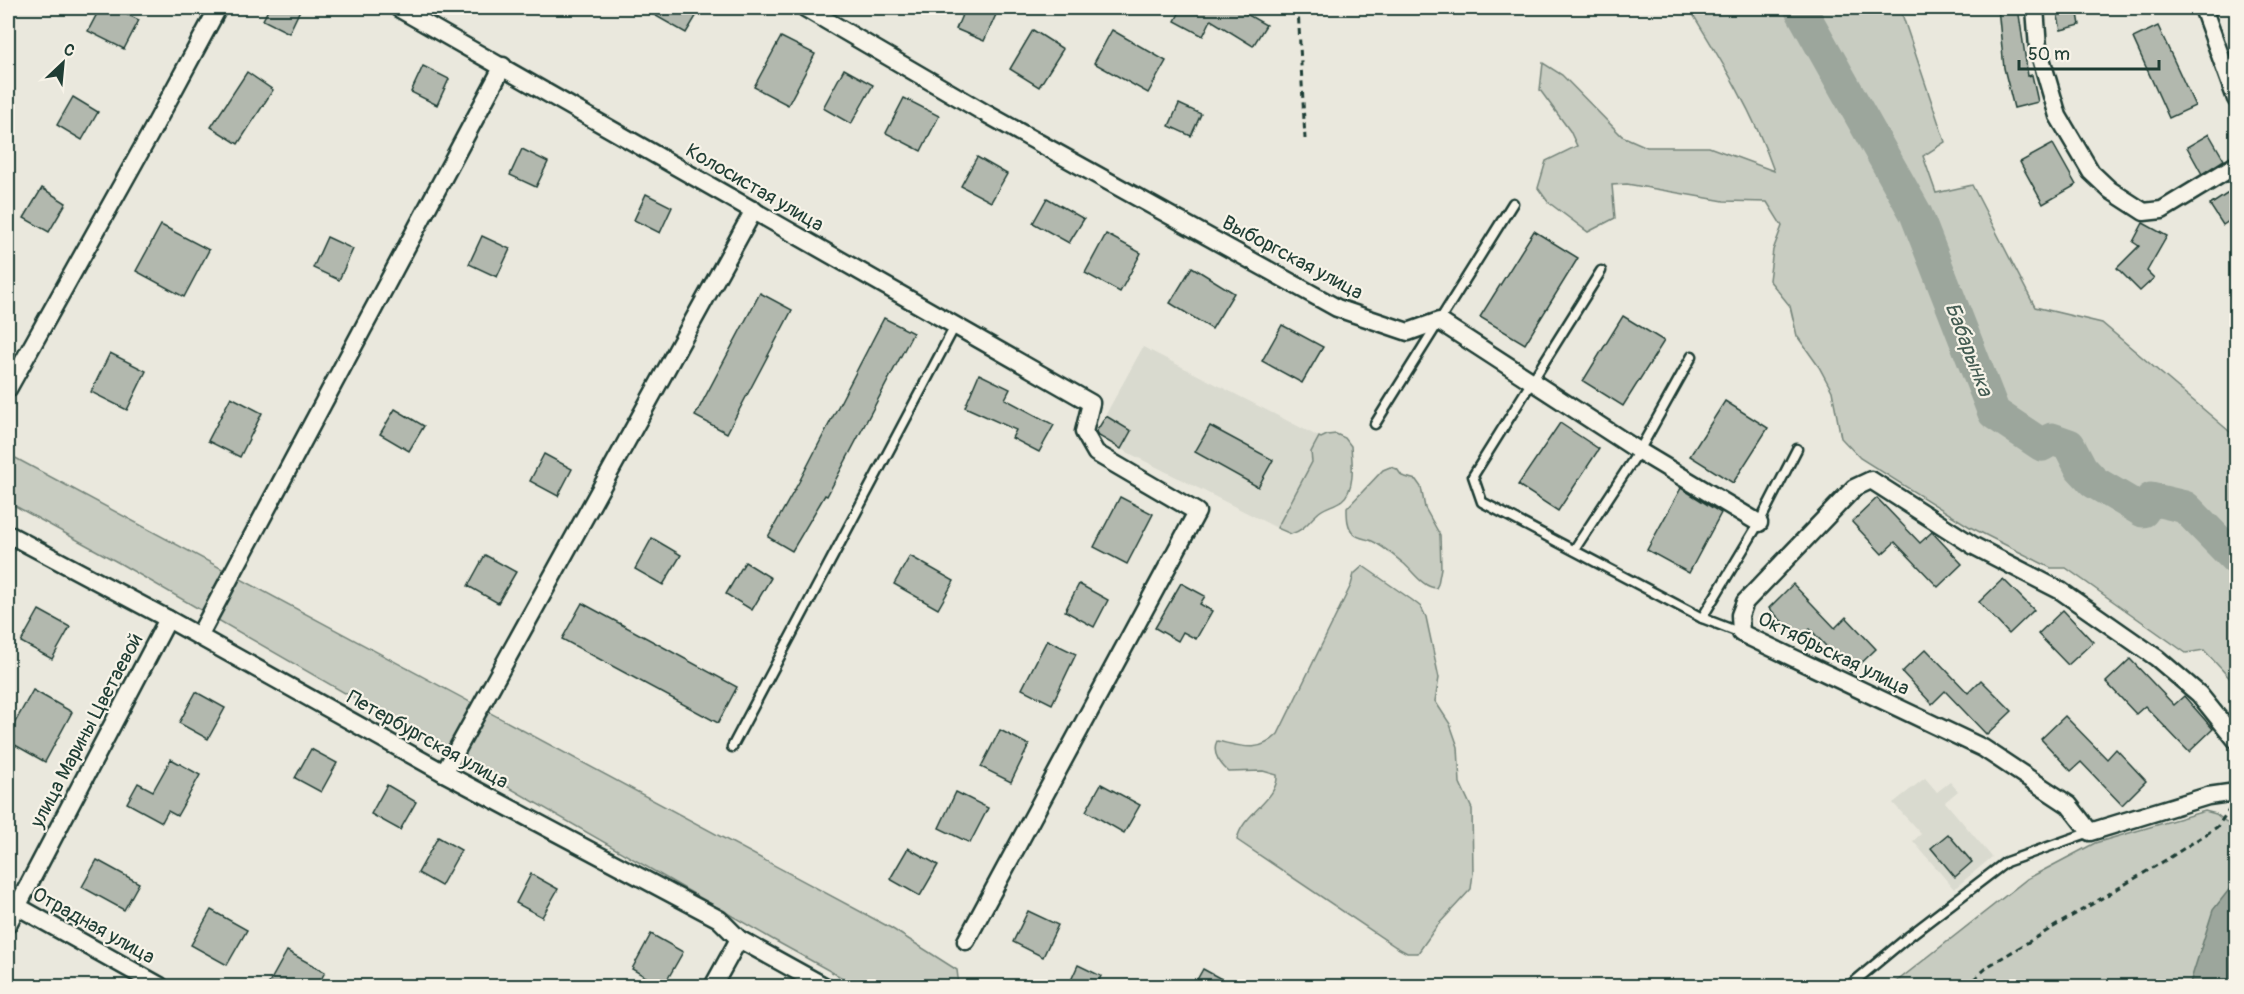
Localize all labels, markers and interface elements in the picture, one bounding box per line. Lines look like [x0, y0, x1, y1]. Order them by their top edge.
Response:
north arrow [33, 33, 93, 93]
scale bar [2019, 33, 2158, 71]
text: С [60, 39, 78, 62]
text: 50 m [2028, 43, 2070, 66]
street label: Колосистая улица [681, 138, 828, 237]
street label: Выборгская улица [1218, 210, 1367, 305]
water label: Бабарынка [1938, 299, 1999, 401]
street label: Октябрьская улица [1754, 606, 1914, 701]
street label: улица Марины Цветаевой [24, 629, 148, 833]
street label: Петербургская улица [343, 685, 513, 794]
street label: Отрадная улица [28, 881, 159, 969]

